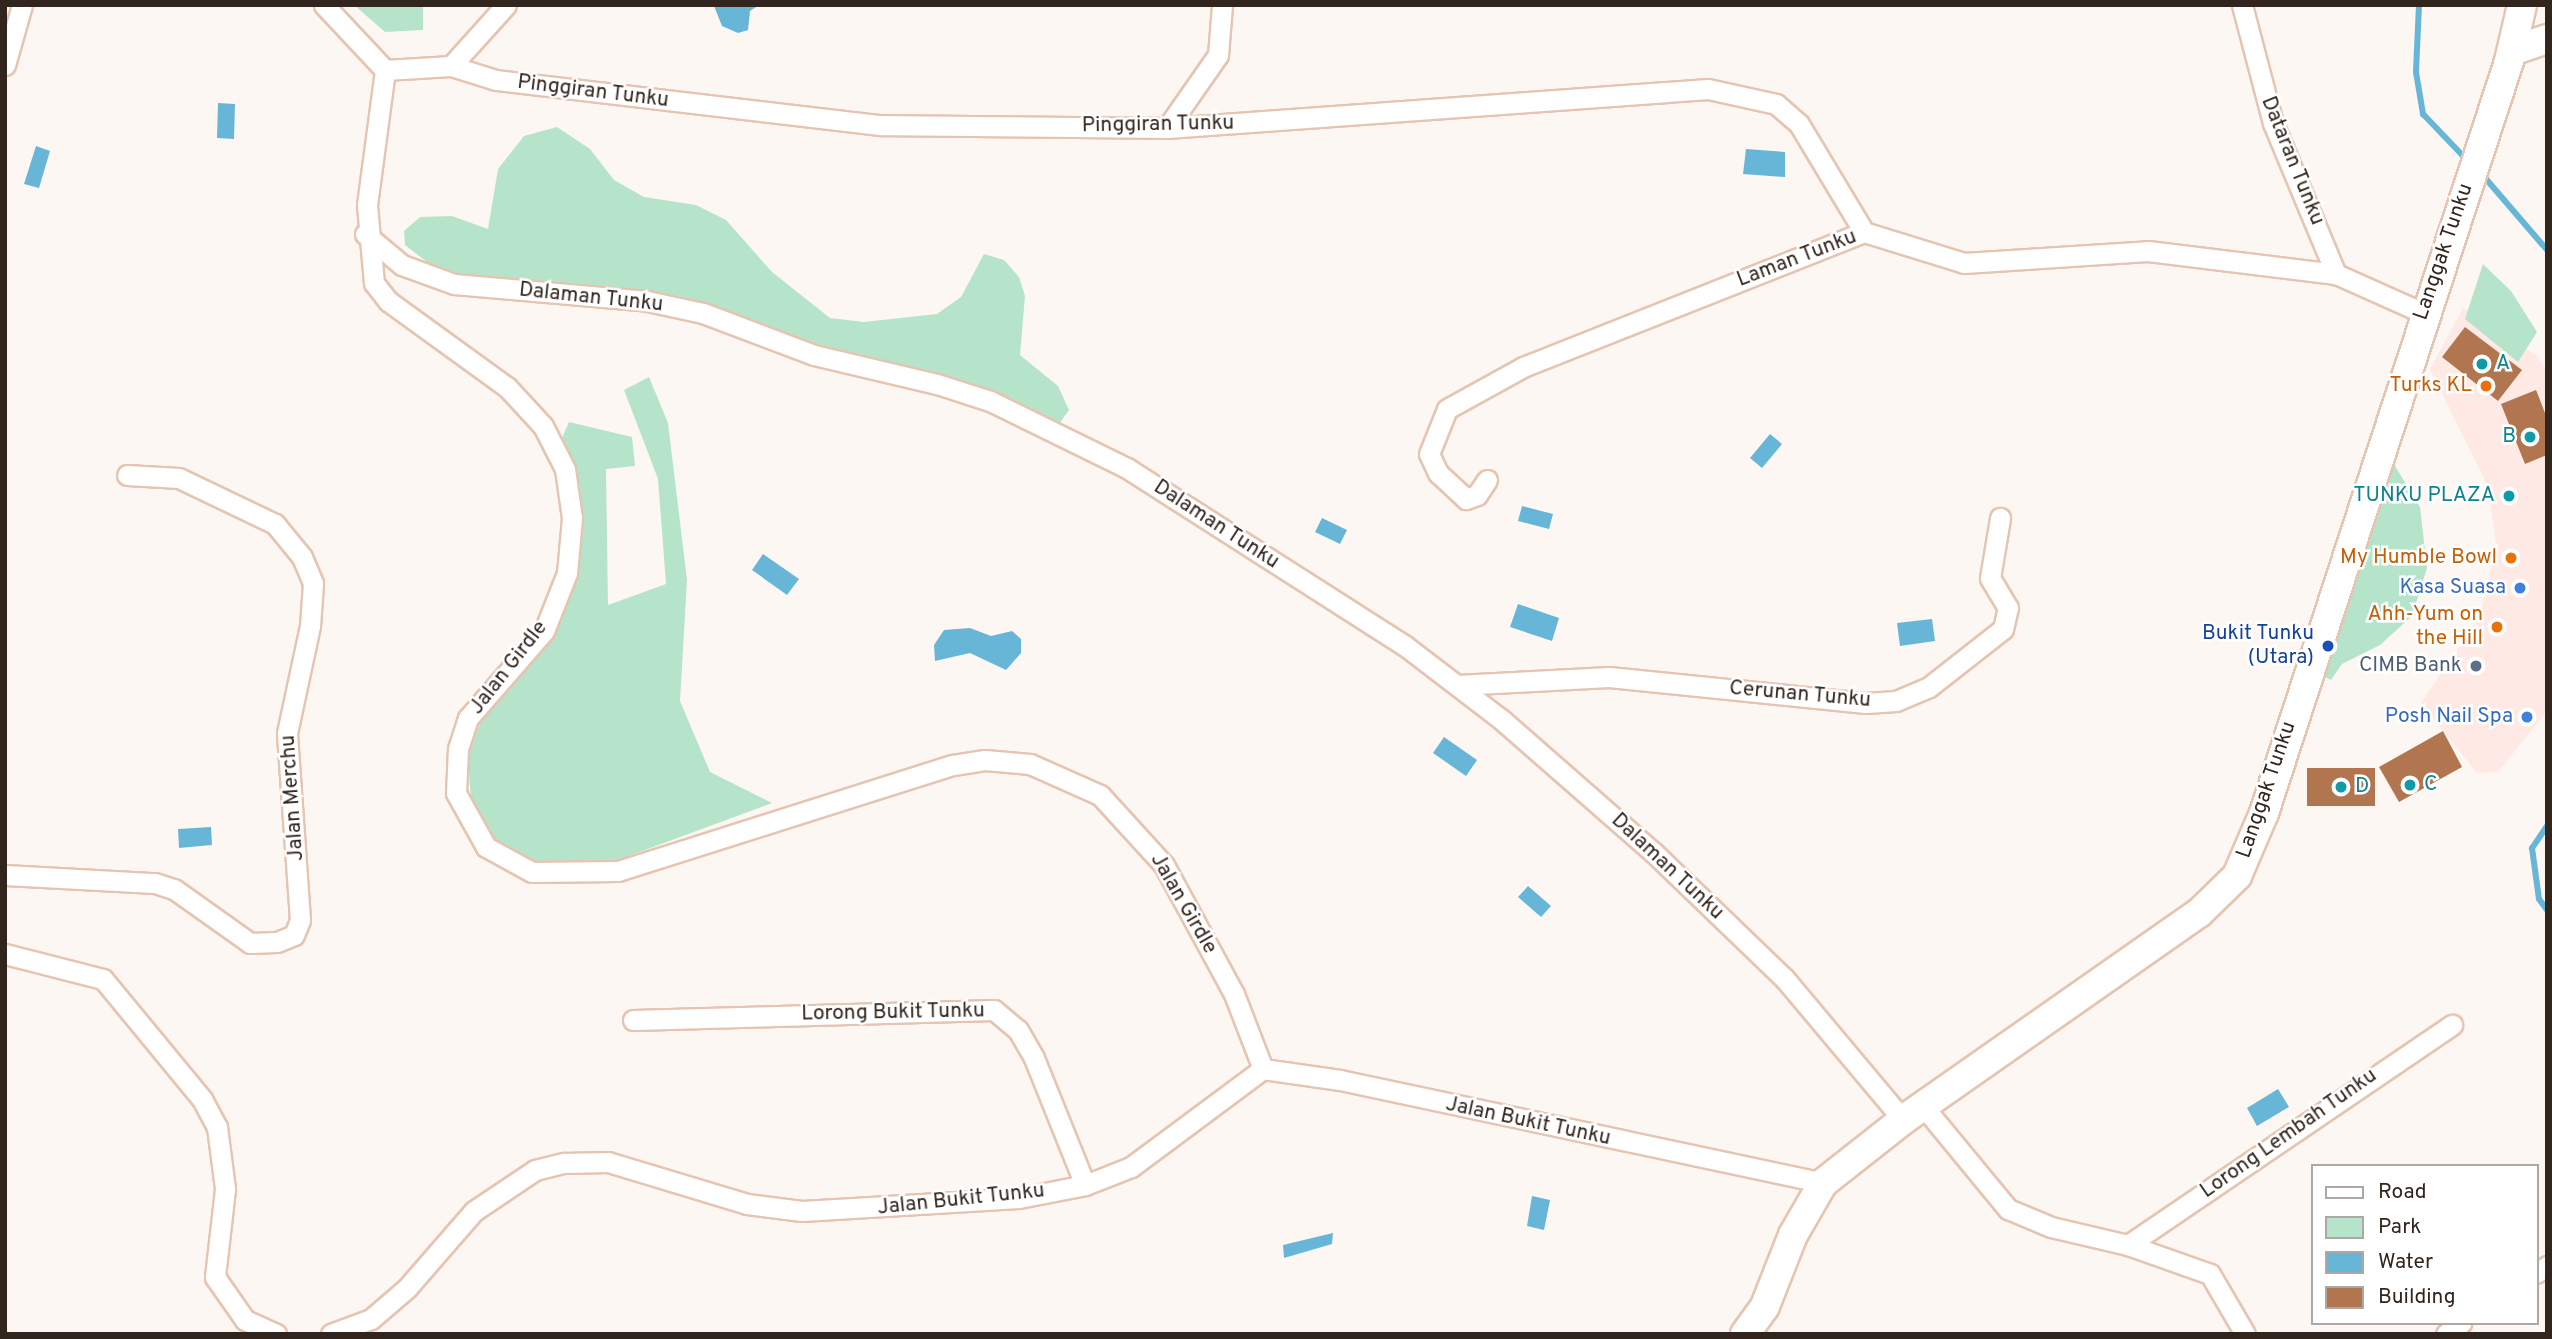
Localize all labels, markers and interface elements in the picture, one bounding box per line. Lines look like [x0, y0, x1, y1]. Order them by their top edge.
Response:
street label: Pinggiran Tunku [515, 70, 671, 114]
street label: Dataran Tunku [2255, 93, 2329, 229]
street label: Pinggiran Tunku [1081, 111, 1235, 139]
street label: Langgak Tunku [2409, 180, 2479, 324]
street label: Laman Tunku [1733, 225, 1861, 293]
street label: Dalaman Tunku [517, 278, 665, 318]
place label: A [2496, 351, 2510, 377]
marker: A [2474, 356, 2490, 372]
place label: Turks KL [2389, 373, 2472, 399]
marker: Turks KL [2478, 378, 2494, 394]
place label: B [2502, 424, 2516, 450]
marker: B [2522, 429, 2538, 445]
street label: Dalaman Tunku [1148, 475, 1284, 575]
place label: TUNKU PLAZA [2353, 483, 2495, 509]
marker: TUNKU PLAZA [2501, 488, 2517, 504]
place label: My Humble Bowl [2340, 545, 2497, 571]
marker: My Humble Bowl [2503, 550, 2519, 566]
place label: Kasa Suasa [2400, 575, 2506, 601]
marker: Kasa Suasa [2512, 580, 2528, 596]
place label: Ahh-Yum on the Hill [2368, 602, 2483, 652]
street label: Jalan Girdle [465, 616, 553, 720]
marker: Ahh-Yum on the Hill [2489, 619, 2505, 635]
place label: Bukit Tunku (Utara) [2201, 621, 2314, 671]
marker: Bukit Tunku (Utara) [2320, 638, 2336, 654]
place label: CIMB Bank [2359, 653, 2462, 679]
marker: CIMB Bank [2468, 658, 2484, 674]
street label: Cerunan Tunku [1728, 676, 1872, 714]
place label: Posh Nail Spa [2385, 704, 2513, 730]
marker: Posh Nail Spa [2519, 709, 2535, 725]
street label: Langgak Tunku [2232, 718, 2302, 862]
street label: Jalan Merchu [276, 734, 310, 862]
place label: C [2424, 772, 2438, 798]
place label: D [2355, 774, 2369, 800]
marker: C [2402, 777, 2418, 793]
marker: D [2333, 779, 2349, 795]
street label: Dalaman Tunku [1605, 808, 1729, 926]
street label: Jalan Girdle [1144, 849, 1222, 959]
street label: Lorong Bukit Tunku [801, 999, 985, 1027]
street label: Lorong Lembah Tunku [2196, 1063, 2382, 1205]
street label: Jalan Bukit Tunku [1443, 1092, 1613, 1152]
legend [2310, 1164, 2538, 1325]
street label: Jalan Bukit Tunku [876, 1179, 1046, 1221]
text: Road [2378, 1179, 2427, 1206]
text: Park [2378, 1214, 2421, 1241]
text: Water [2378, 1249, 2433, 1276]
text: Building [2378, 1284, 2456, 1311]

